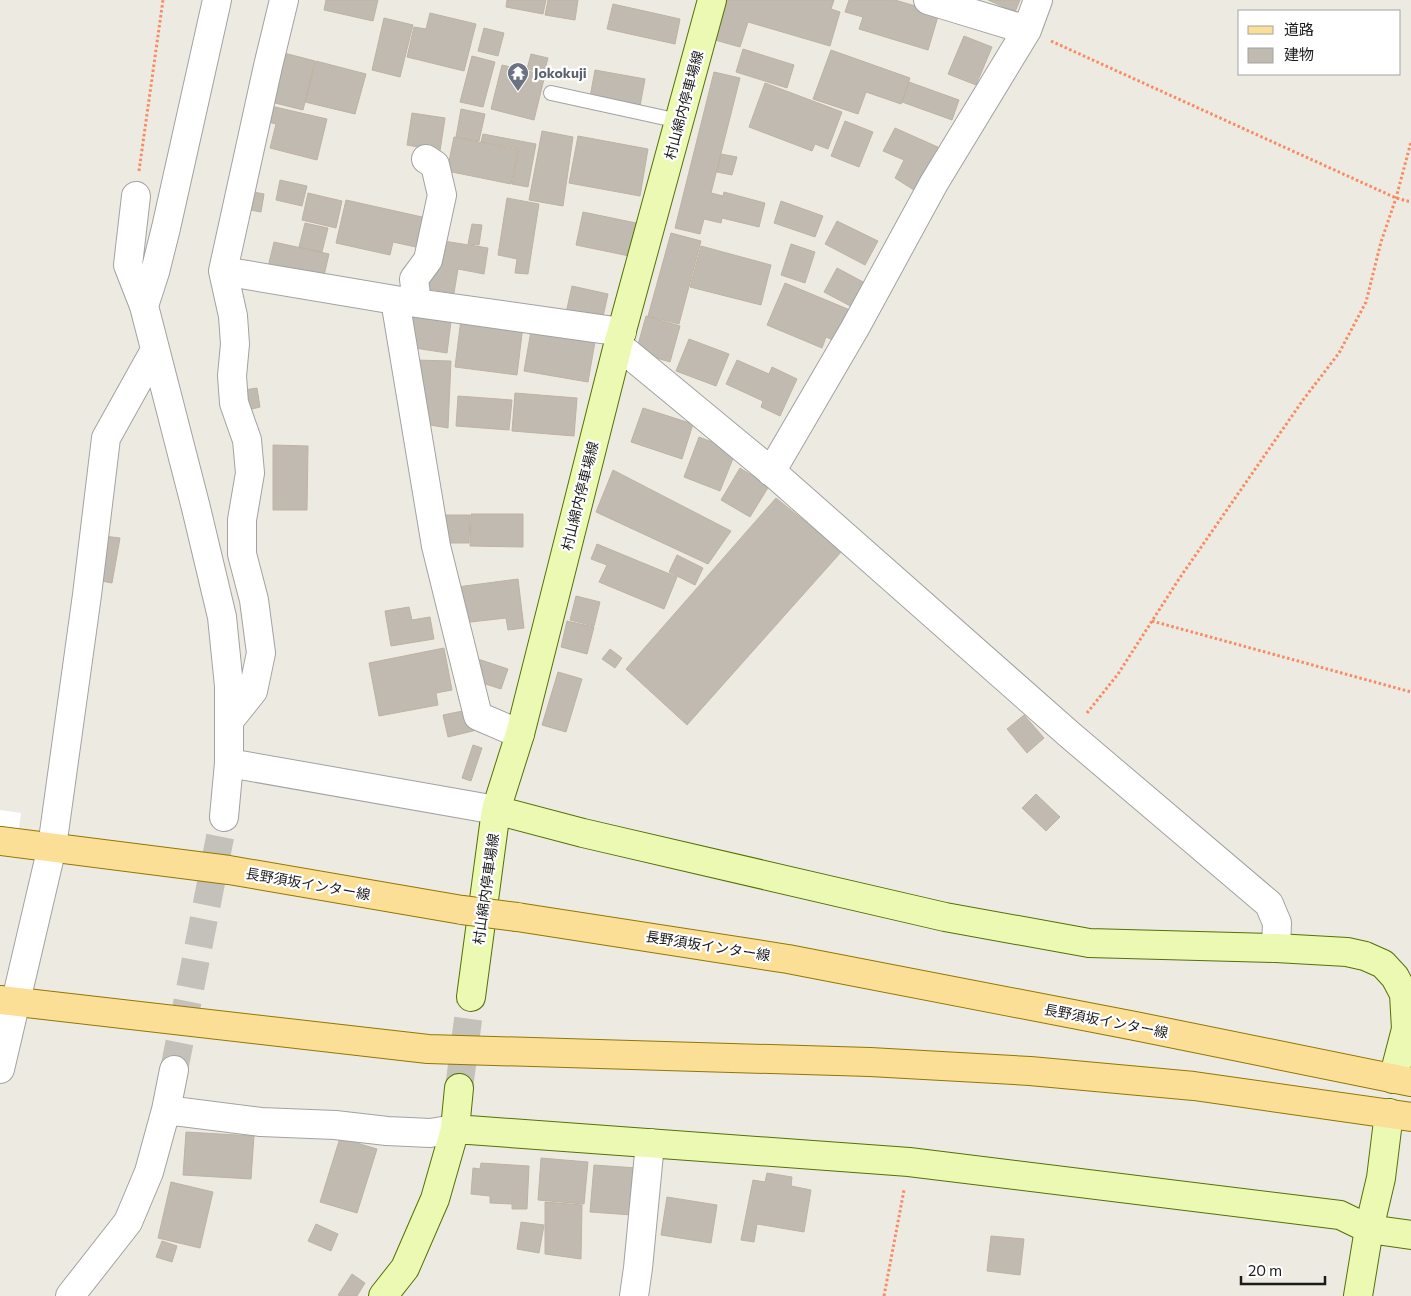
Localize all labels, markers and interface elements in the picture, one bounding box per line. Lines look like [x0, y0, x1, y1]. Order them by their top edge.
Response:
legend [1238, 10, 1401, 75]
text: 道路 [1284, 20, 1314, 38]
text: 建物 [1284, 45, 1314, 63]
street label: 村山綿内停車場線 [661, 49, 706, 161]
temple icon: Jokokuji [506, 61, 530, 92]
place label: Jokokuji [534, 64, 587, 81]
street label: 村山綿内停車場線 [558, 439, 601, 552]
street label: 村山綿内停車場線 [469, 832, 502, 946]
street label: 長野須坂インター線 [245, 864, 372, 903]
street label: 長野須坂インター線 [645, 927, 772, 964]
street label: 長野須坂インター線 [1043, 1000, 1170, 1041]
scale bar [1241, 1254, 1325, 1286]
text: 20 m [1248, 1261, 1282, 1279]

